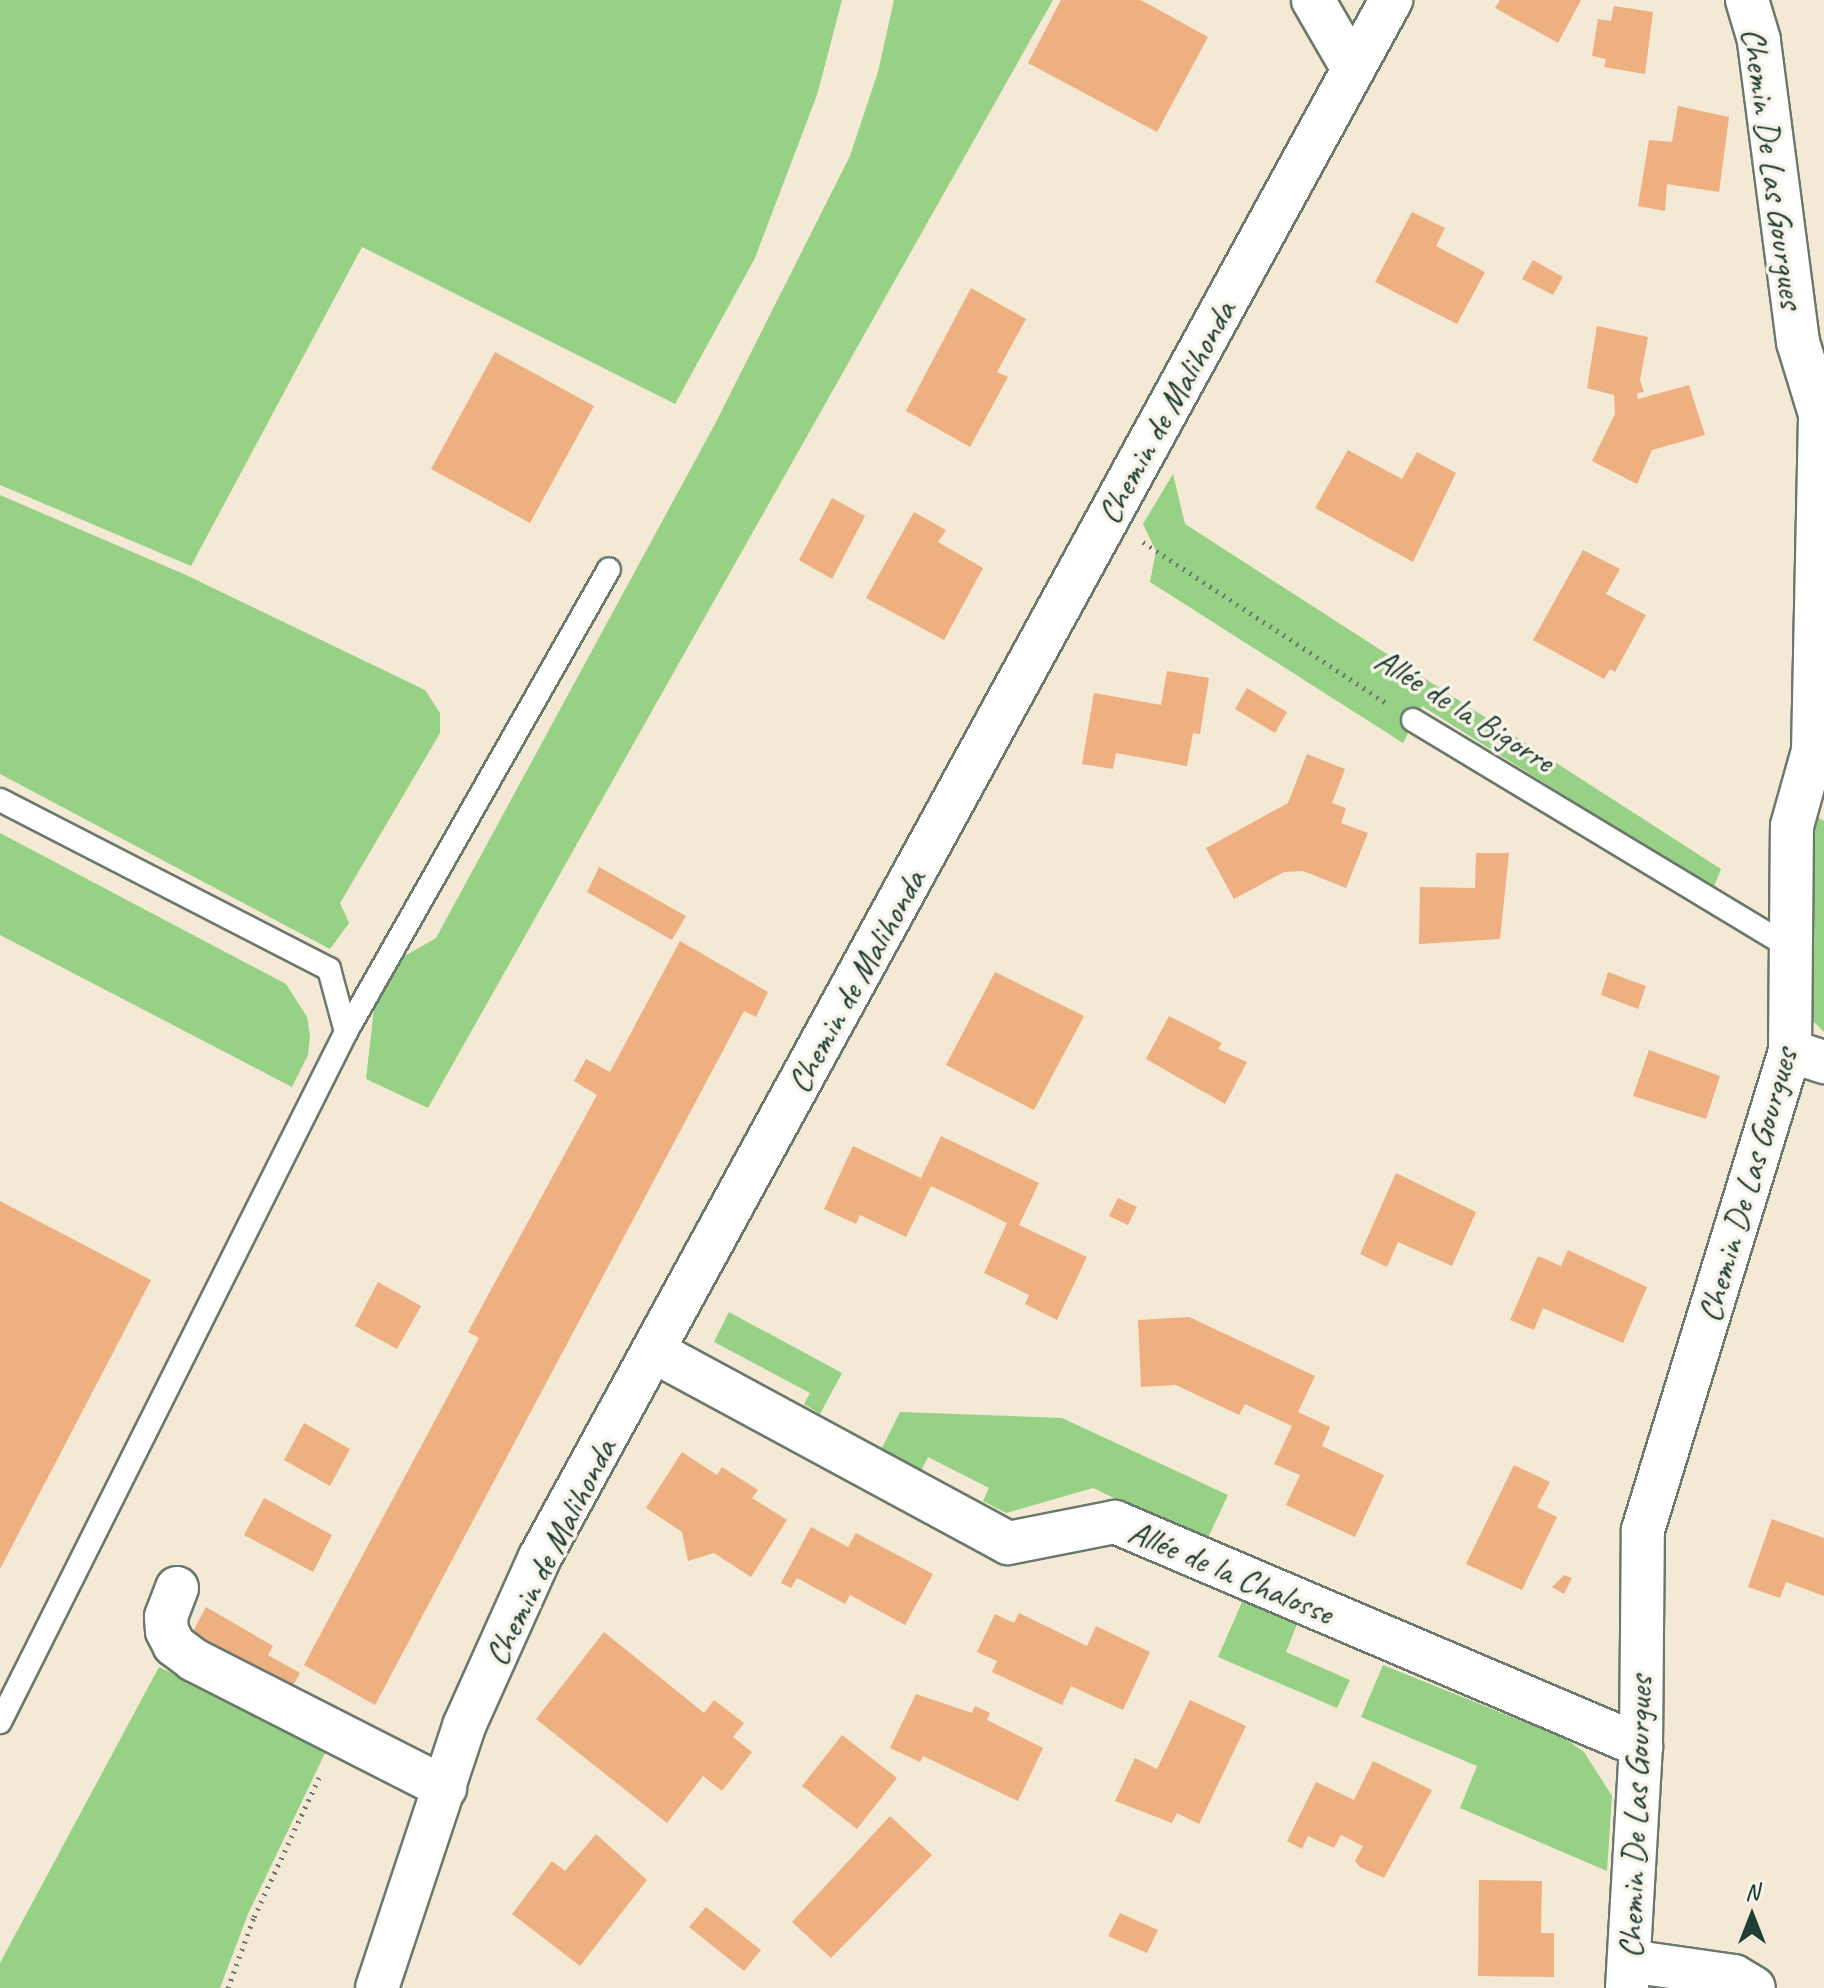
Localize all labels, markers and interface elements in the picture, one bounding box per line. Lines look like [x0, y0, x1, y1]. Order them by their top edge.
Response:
street label: Chemin De Las Gourgues [1733, 25, 1813, 311]
street label: Chemin de Malihonda [1088, 293, 1244, 531]
street label: Allée de la Bigorre [1368, 639, 1562, 781]
street label: Chemin de Malihonda [778, 862, 934, 1100]
street label: Chemin De Las Gourgues [1688, 1044, 1806, 1326]
street label: Chemin de Malihonda [475, 1432, 625, 1672]
street label: Allée de la Chalosse [1122, 1510, 1340, 1634]
street label: Chemin De Las Gourgues [1610, 1675, 1660, 1959]
north arrow [1712, 1876, 1792, 1956]
text: N [1745, 1878, 1759, 1906]

